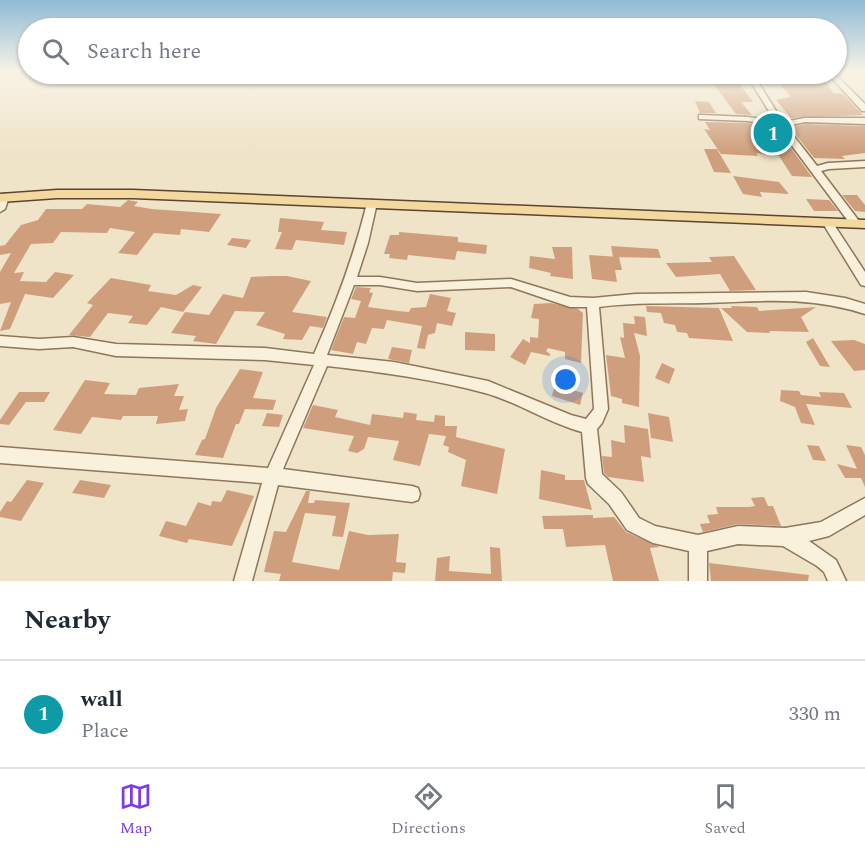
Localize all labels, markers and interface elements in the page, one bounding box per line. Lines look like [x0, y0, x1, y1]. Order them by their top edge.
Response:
search box [18, 18, 847, 84]
icon: search [39, 35, 72, 68]
text: Search here [87, 35, 201, 68]
pin: 1 [754, 110, 792, 156]
your location [551, 365, 580, 394]
text: Nearby [24, 600, 110, 640]
text: wall [81, 683, 123, 716]
text: 1 [38, 699, 49, 729]
text: 330 m [789, 699, 841, 729]
text: Place [81, 716, 129, 746]
tab: Map [119, 780, 152, 840]
tab: Directions [391, 780, 466, 840]
tab: Saved [705, 780, 746, 840]

